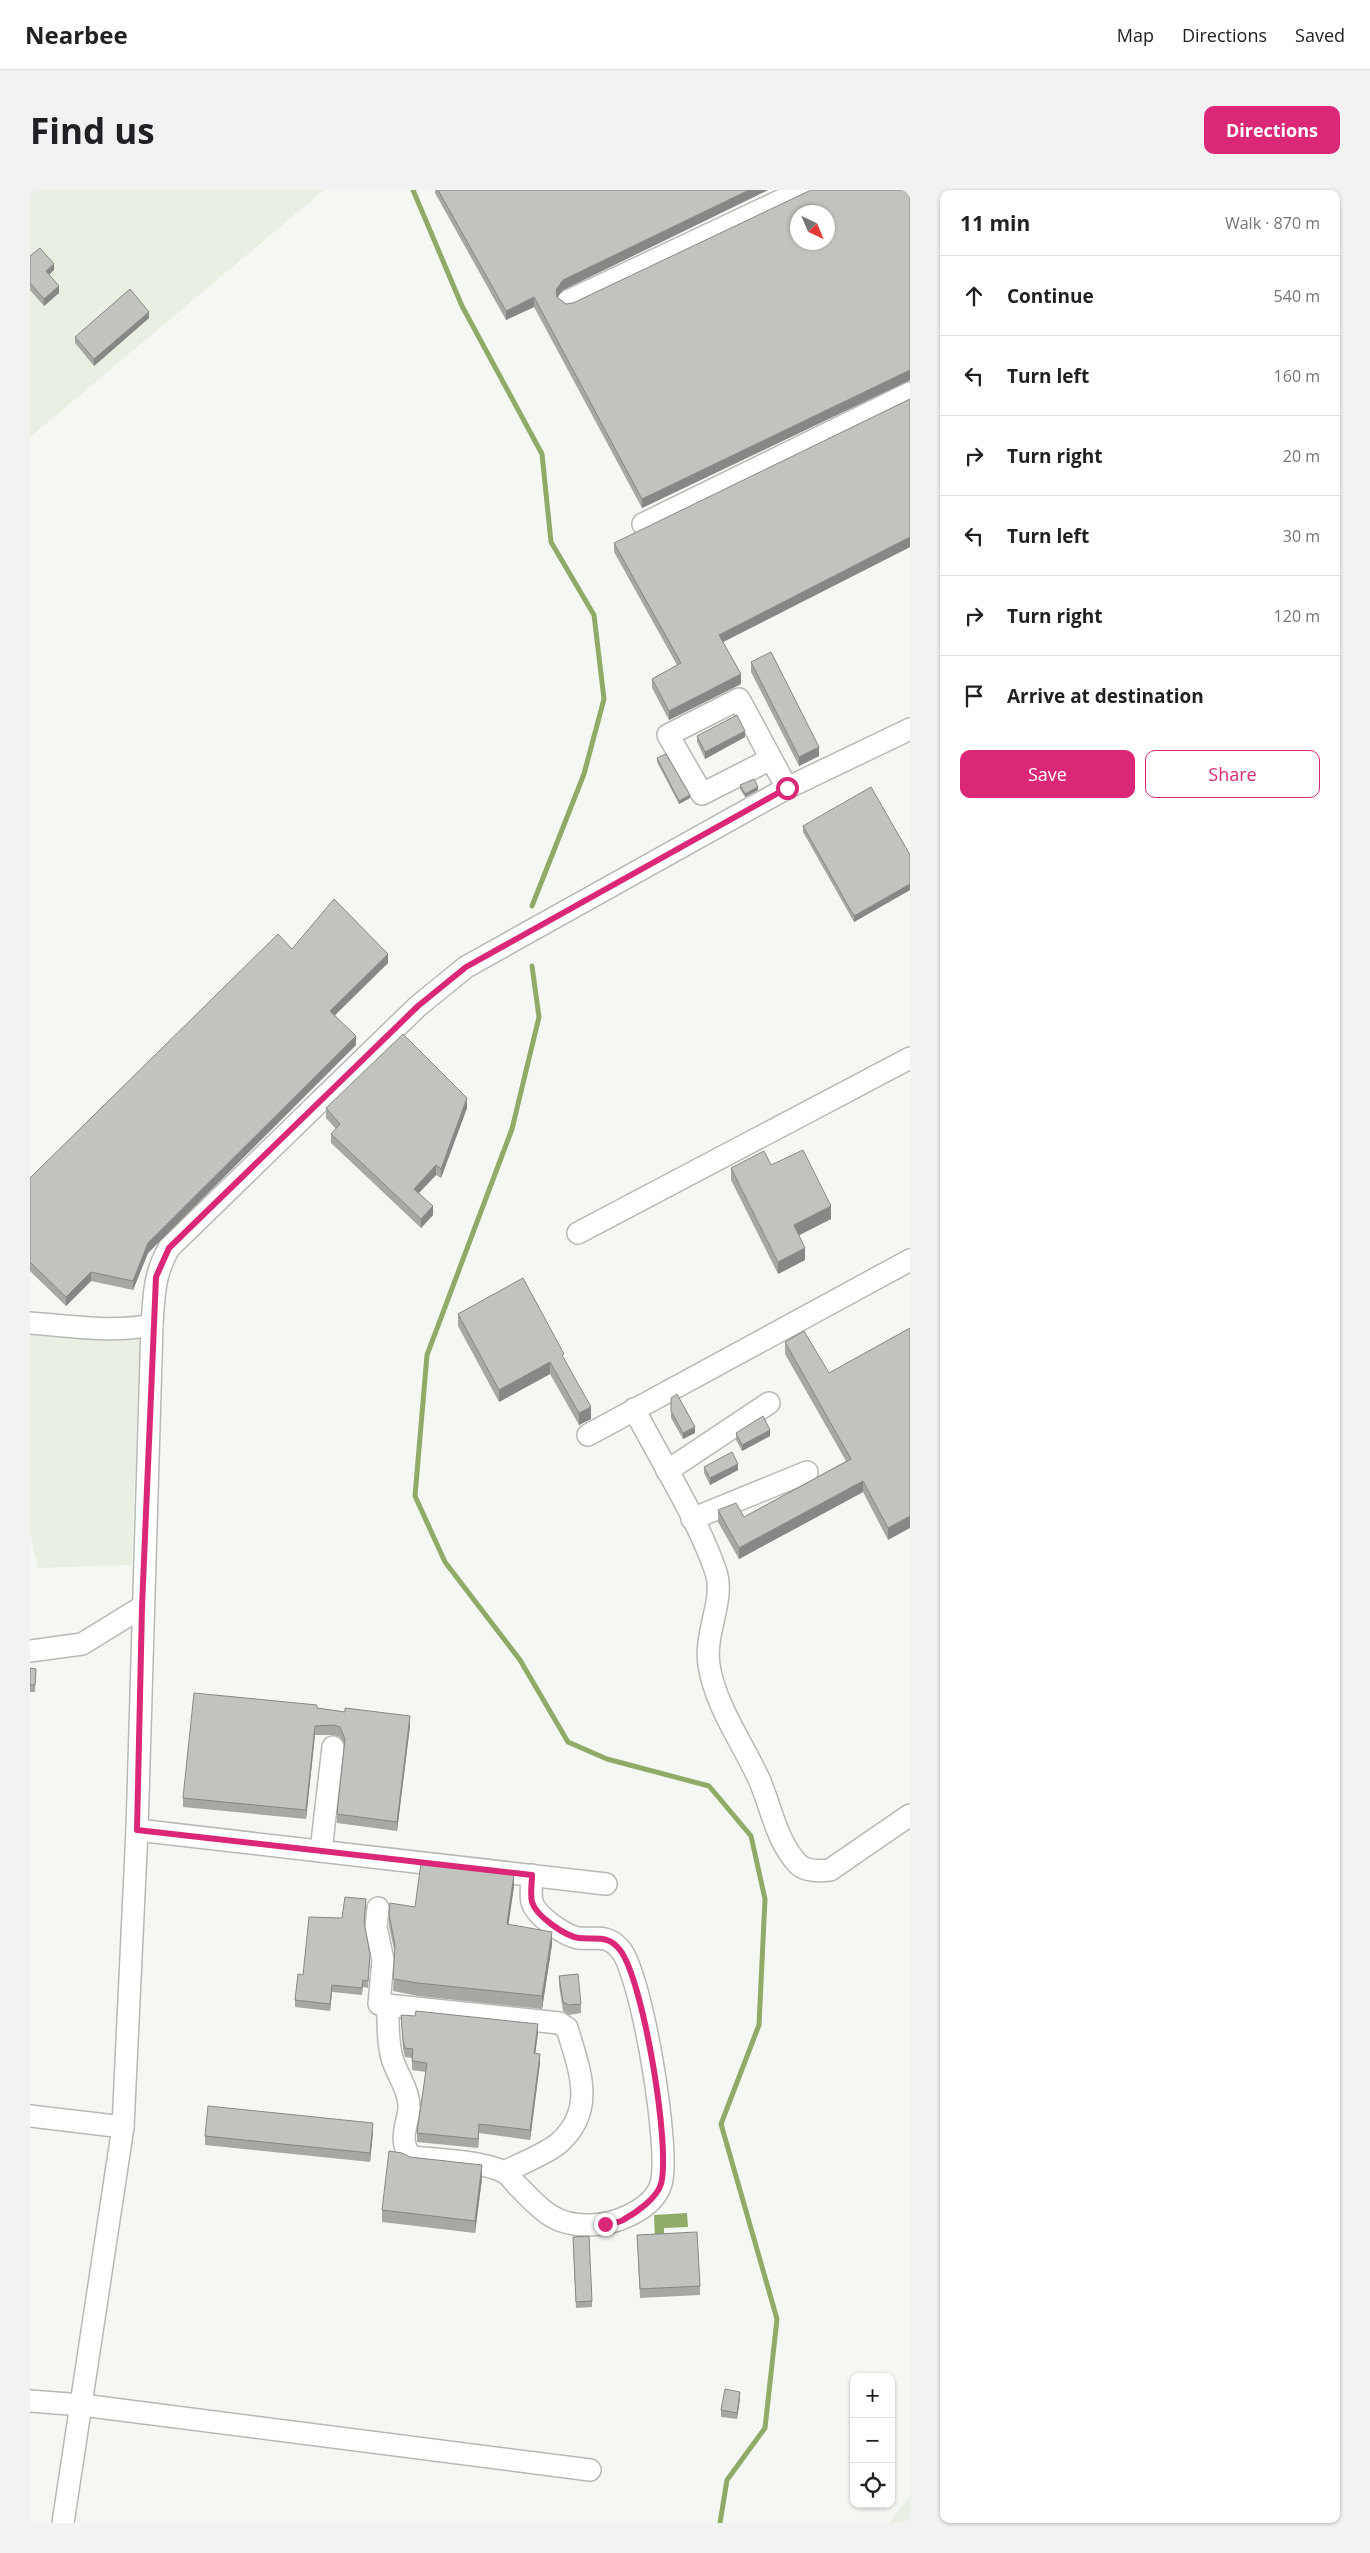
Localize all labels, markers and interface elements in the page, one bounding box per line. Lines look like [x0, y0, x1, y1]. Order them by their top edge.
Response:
text: Nearbee [25, 18, 128, 51]
text: Map [1117, 23, 1154, 47]
text: Directions [1182, 23, 1267, 47]
text: Saved [1295, 23, 1345, 47]
button: Directions [1204, 106, 1340, 154]
text: Find us [30, 107, 155, 154]
north arrow [790, 205, 835, 250]
text: 11 min [960, 209, 1030, 237]
text: Walk · 870 m [1225, 212, 1320, 234]
icon: ahead [960, 282, 988, 310]
text: Continue [1007, 283, 1094, 309]
text: 540 m [1274, 285, 1320, 307]
icon: left [960, 362, 988, 390]
text: Turn left [1007, 363, 1089, 389]
text: 160 m [1274, 365, 1320, 387]
icon: right [960, 442, 988, 470]
text: Turn right [1007, 443, 1102, 469]
text: 20 m [1283, 445, 1320, 467]
icon: left [960, 522, 988, 550]
text: Turn left [1007, 523, 1089, 549]
text: 30 m [1283, 525, 1320, 547]
icon: right [960, 602, 988, 630]
text: Turn right [1007, 603, 1102, 629]
text: 120 m [1274, 605, 1320, 627]
icon: arrive [960, 682, 988, 710]
text: Arrive at destination [1007, 683, 1204, 709]
button: Save [960, 750, 1135, 798]
button: Share [1145, 750, 1320, 798]
route start [776, 777, 799, 800]
route end [594, 2213, 617, 2236]
map controls [850, 2373, 895, 2508]
button: + [850, 2373, 895, 2418]
button: − [850, 2418, 895, 2463]
button: locate [850, 2463, 895, 2508]

